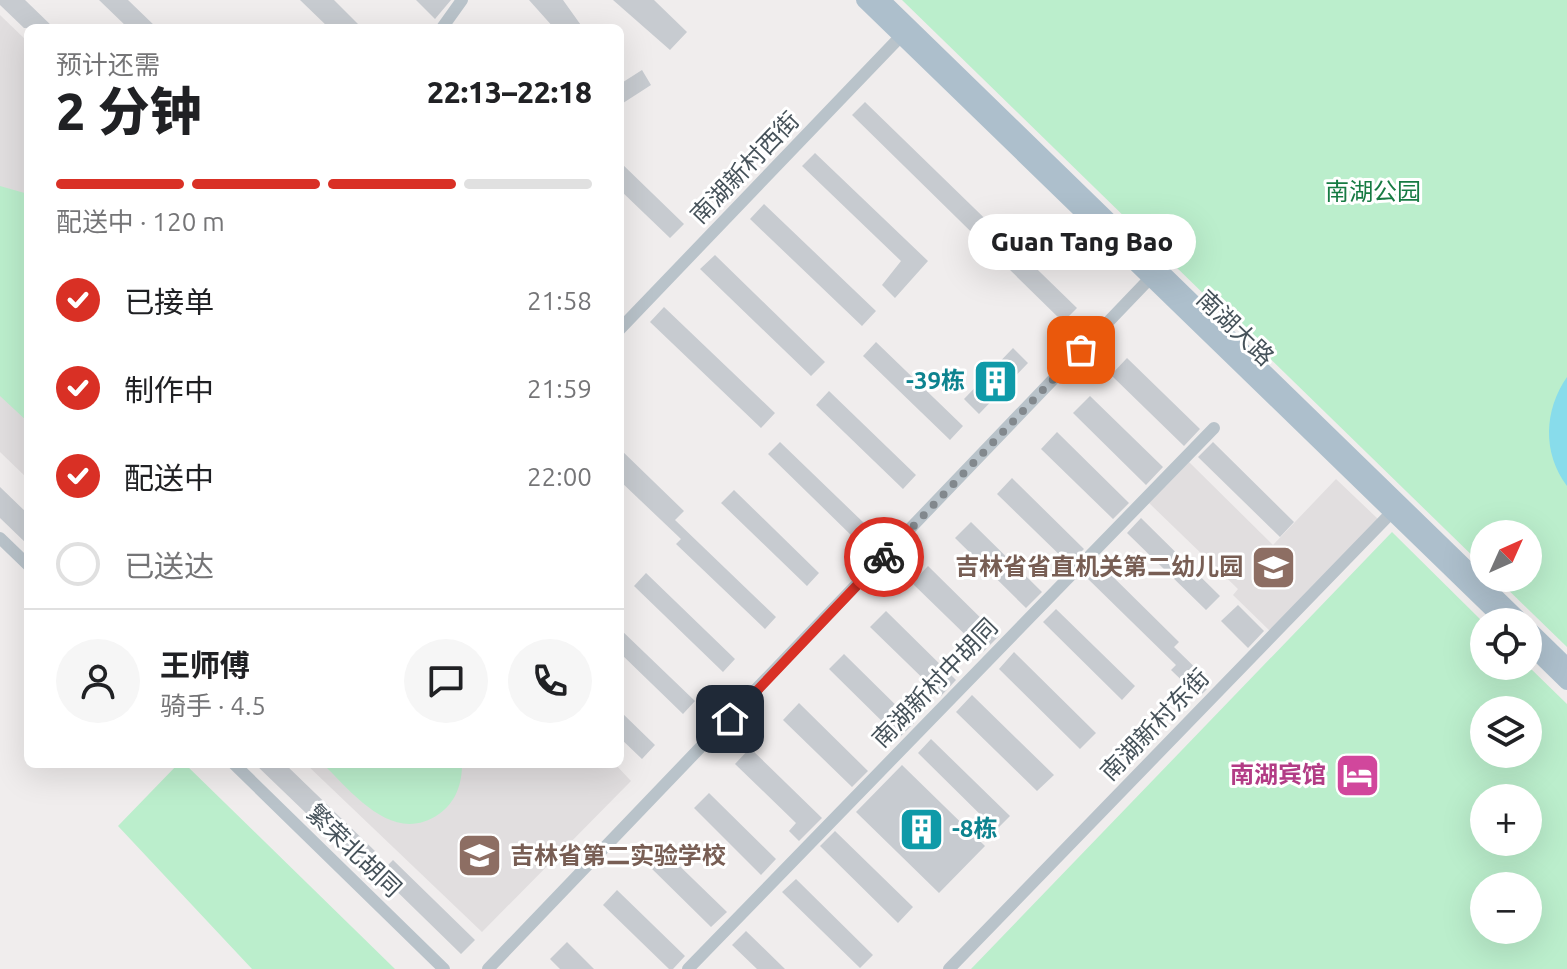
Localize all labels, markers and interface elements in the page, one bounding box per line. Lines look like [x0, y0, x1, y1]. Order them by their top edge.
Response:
text: 预计还需 [56, 50, 160, 79]
text: 22:13–22:18 [427, 75, 592, 109]
text: 2 分钟 [56, 82, 202, 140]
street label: 南湖新村西街 [685, 106, 804, 229]
park label: 南湖公园 [1325, 178, 1421, 205]
text: 配送中 · 120 m [56, 207, 225, 236]
callout: Guan Tang Bao [967, 214, 1195, 270]
text: Guan Tang Bao [991, 227, 1173, 256]
icon: check [56, 278, 100, 322]
text: 已接单 [124, 285, 214, 319]
street label: 南湖大路 [1191, 285, 1279, 371]
text: 21:58 [527, 286, 592, 315]
pin [1047, 316, 1115, 384]
icon: bag [1059, 328, 1103, 372]
building icon: -39栋 [972, 357, 1020, 405]
icon: check [56, 366, 100, 410]
place label: -39栋 [906, 367, 965, 394]
text: 制作中 [124, 373, 214, 407]
text: 21:59 [527, 374, 592, 403]
icon: check [56, 454, 100, 498]
text: 配送中 [124, 461, 214, 495]
text: 22:00 [527, 462, 592, 491]
courier [844, 517, 924, 597]
north arrow [1470, 520, 1542, 592]
map controls [1470, 520, 1542, 944]
icon: bike [862, 535, 906, 579]
school or university icon: 吉林省省直机关第二幼儿园 [1250, 543, 1298, 591]
text: 已送达 [124, 549, 214, 583]
place label: 吉林省省直机关第二幼儿园 [955, 553, 1243, 580]
button: locate [1470, 608, 1542, 680]
street label: 南湖新村中胡同 [867, 613, 1003, 752]
button: person [56, 639, 140, 723]
button: chat [404, 639, 488, 723]
button: phone [508, 639, 592, 723]
text: 王师傅 [160, 648, 250, 682]
street label: 南湖新村东街 [1095, 663, 1214, 786]
pin [696, 685, 764, 753]
text: 骑手 · 4.5 [160, 691, 266, 720]
button: layers [1470, 696, 1542, 768]
icon: home [708, 697, 752, 741]
hotel icon: 南湖宾馆 [1333, 751, 1381, 799]
place label: 南湖宾馆 [1230, 761, 1326, 788]
button: + [1470, 784, 1542, 856]
street label: 繁荣北胡同 [302, 799, 407, 902]
building icon: -8栋 [897, 805, 945, 853]
place label: -8栋 [952, 815, 997, 842]
school or university icon: 吉林省第二实验学校 [455, 832, 503, 880]
place label: 吉林省第二实验学校 [510, 842, 726, 869]
button: − [1470, 872, 1542, 944]

